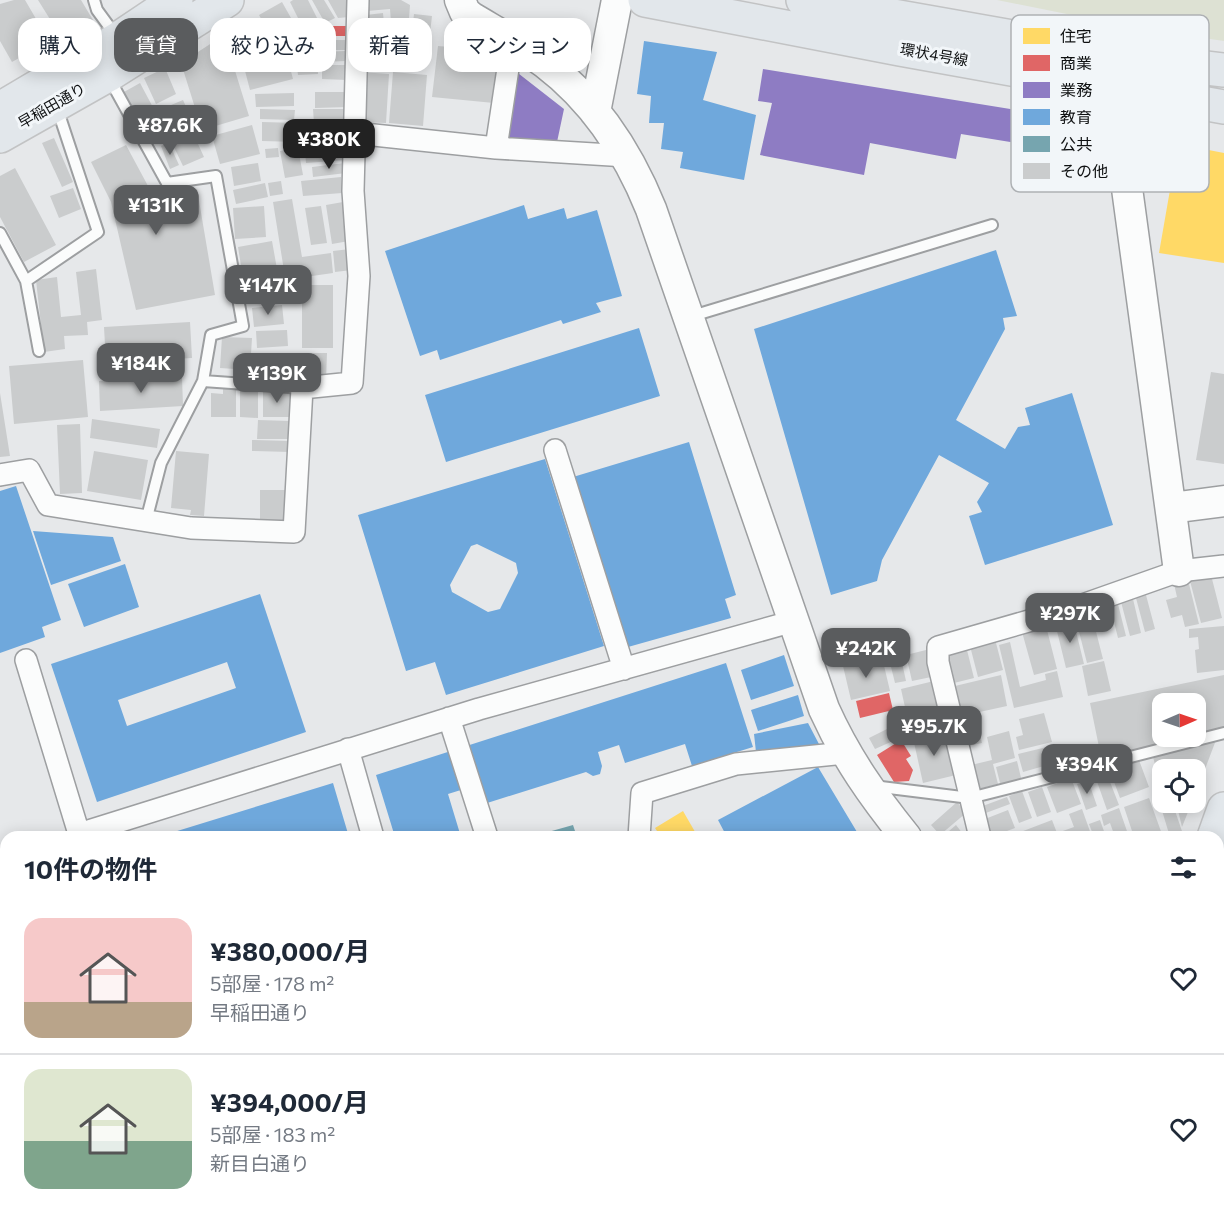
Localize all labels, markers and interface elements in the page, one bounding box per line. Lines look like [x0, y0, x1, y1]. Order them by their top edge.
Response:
legend [1011, 15, 1209, 192]
chip: 購入 [18, 18, 102, 72]
chip: 賃貸 [114, 18, 198, 72]
chip: 絞り込み [210, 18, 336, 72]
chip: 新着 [348, 18, 432, 72]
chip: マンション [444, 18, 591, 72]
text: 住宅 [1060, 26, 1092, 45]
street label: 環状4号線 [899, 39, 970, 69]
text: 商業 [1060, 53, 1092, 72]
street label: 早稲田通り [15, 79, 88, 132]
text: 業務 [1060, 80, 1092, 99]
pin: ¥87.6K [121, 105, 219, 156]
text: 教育 [1060, 107, 1092, 126]
text: ¥87.6K [137, 112, 203, 136]
pin: ¥380K [287, 119, 371, 170]
text: ¥380K [297, 126, 361, 150]
text: 公共 [1060, 134, 1092, 153]
text: その他 [1060, 161, 1108, 180]
pin: ¥131K [114, 185, 198, 236]
text: ¥131K [128, 192, 184, 216]
pin: ¥147K [226, 265, 310, 316]
text: ¥147K [239, 272, 297, 296]
pin: ¥184K [99, 343, 183, 394]
text: ¥184K [111, 350, 171, 374]
pin: ¥139K [235, 353, 319, 404]
text: ¥139K [247, 360, 307, 384]
pin: ¥297K [1028, 593, 1112, 644]
text: ¥297K [1039, 600, 1101, 624]
pin: ¥242K [824, 628, 908, 679]
text: ¥242K [835, 635, 897, 659]
north arrow [1152, 693, 1206, 747]
map controls [1152, 693, 1206, 813]
pin: ¥95.7K [885, 706, 983, 757]
text: ¥95.7K [901, 713, 967, 737]
pin: ¥394K [1045, 744, 1129, 795]
text: ¥394K [1055, 751, 1119, 775]
button: locate [1152, 759, 1206, 813]
icon: filters [1167, 851, 1200, 884]
text: 10件の物件 [24, 853, 157, 884]
text: ¥380,000/月 [210, 935, 370, 966]
icon: home [72, 942, 144, 1014]
icon: heart [1167, 962, 1200, 995]
text: 5部屋 · 178 m² [210, 971, 334, 995]
text: 早稲田通り [210, 1000, 310, 1024]
text: ¥394,000/月 [210, 1086, 369, 1117]
icon: home [72, 1093, 144, 1165]
icon: heart [1167, 1113, 1200, 1146]
text: 5部屋 · 183 m² [210, 1122, 335, 1146]
text: 新目白通り [210, 1151, 310, 1175]

